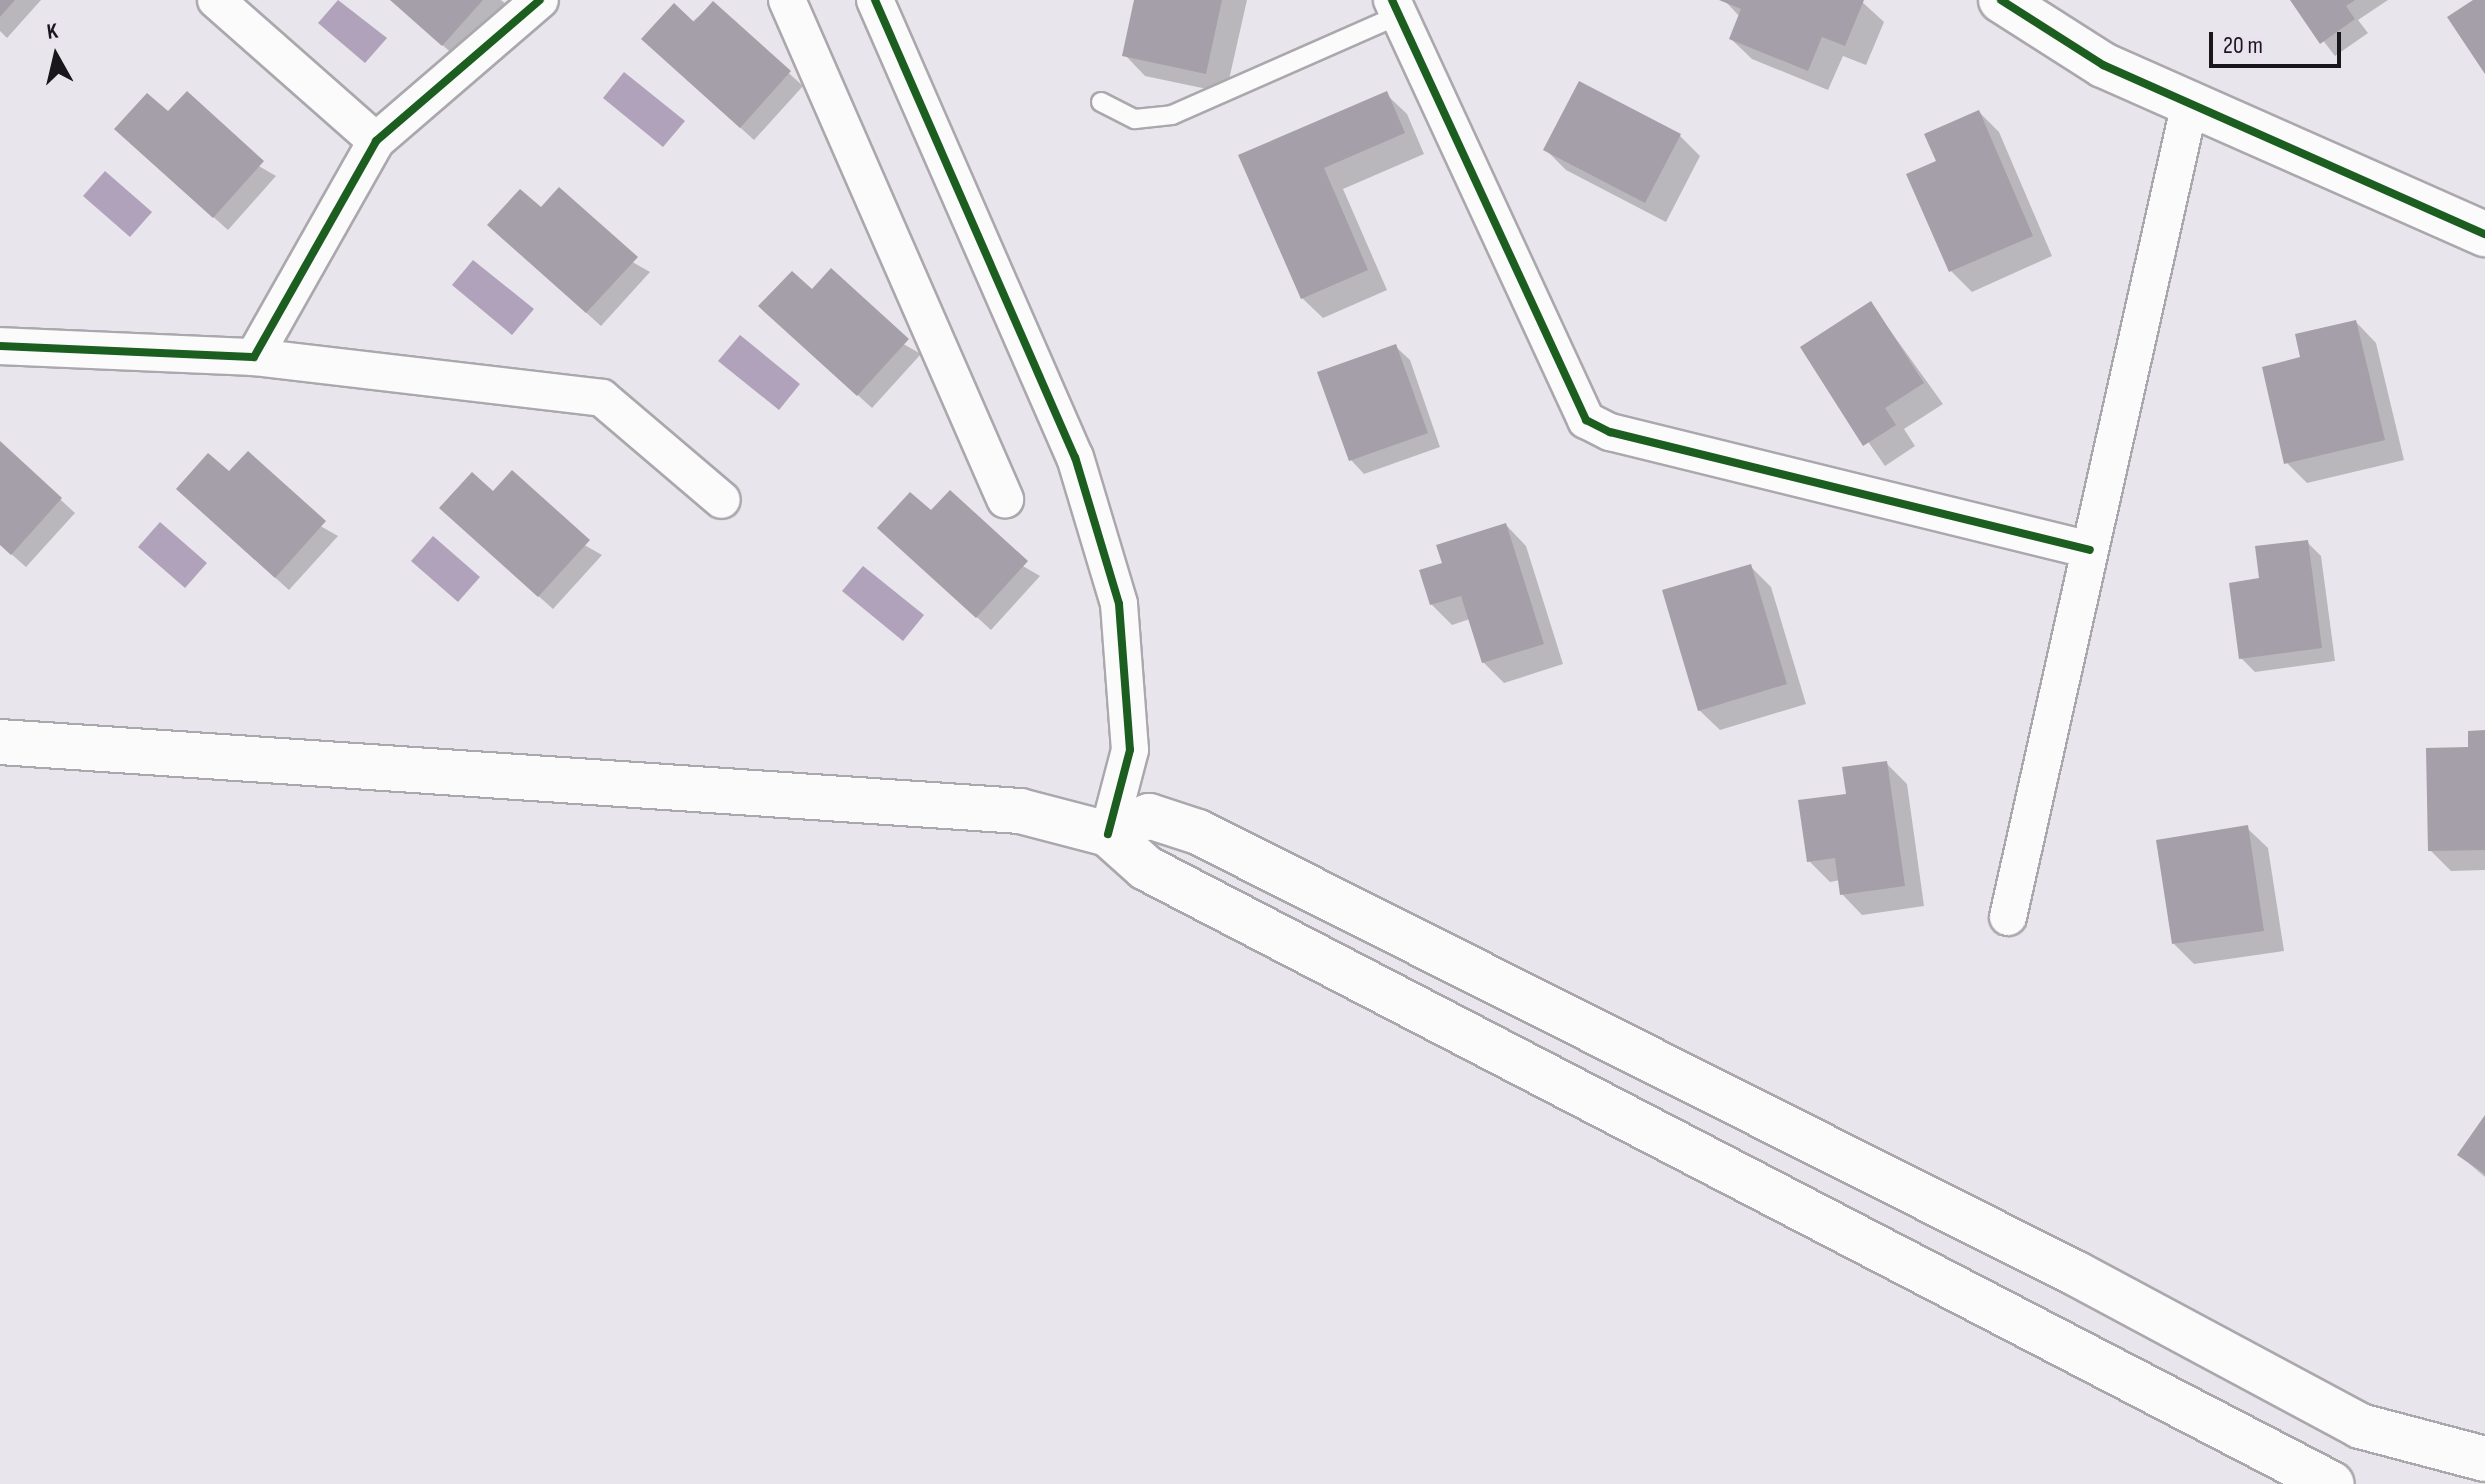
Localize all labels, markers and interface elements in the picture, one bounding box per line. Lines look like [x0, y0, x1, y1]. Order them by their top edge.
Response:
north arrow [16, 16, 96, 96]
scale bar [2213, 16, 2345, 66]
text: K [45, 18, 60, 46]
text: 20 m [2223, 31, 2263, 60]

